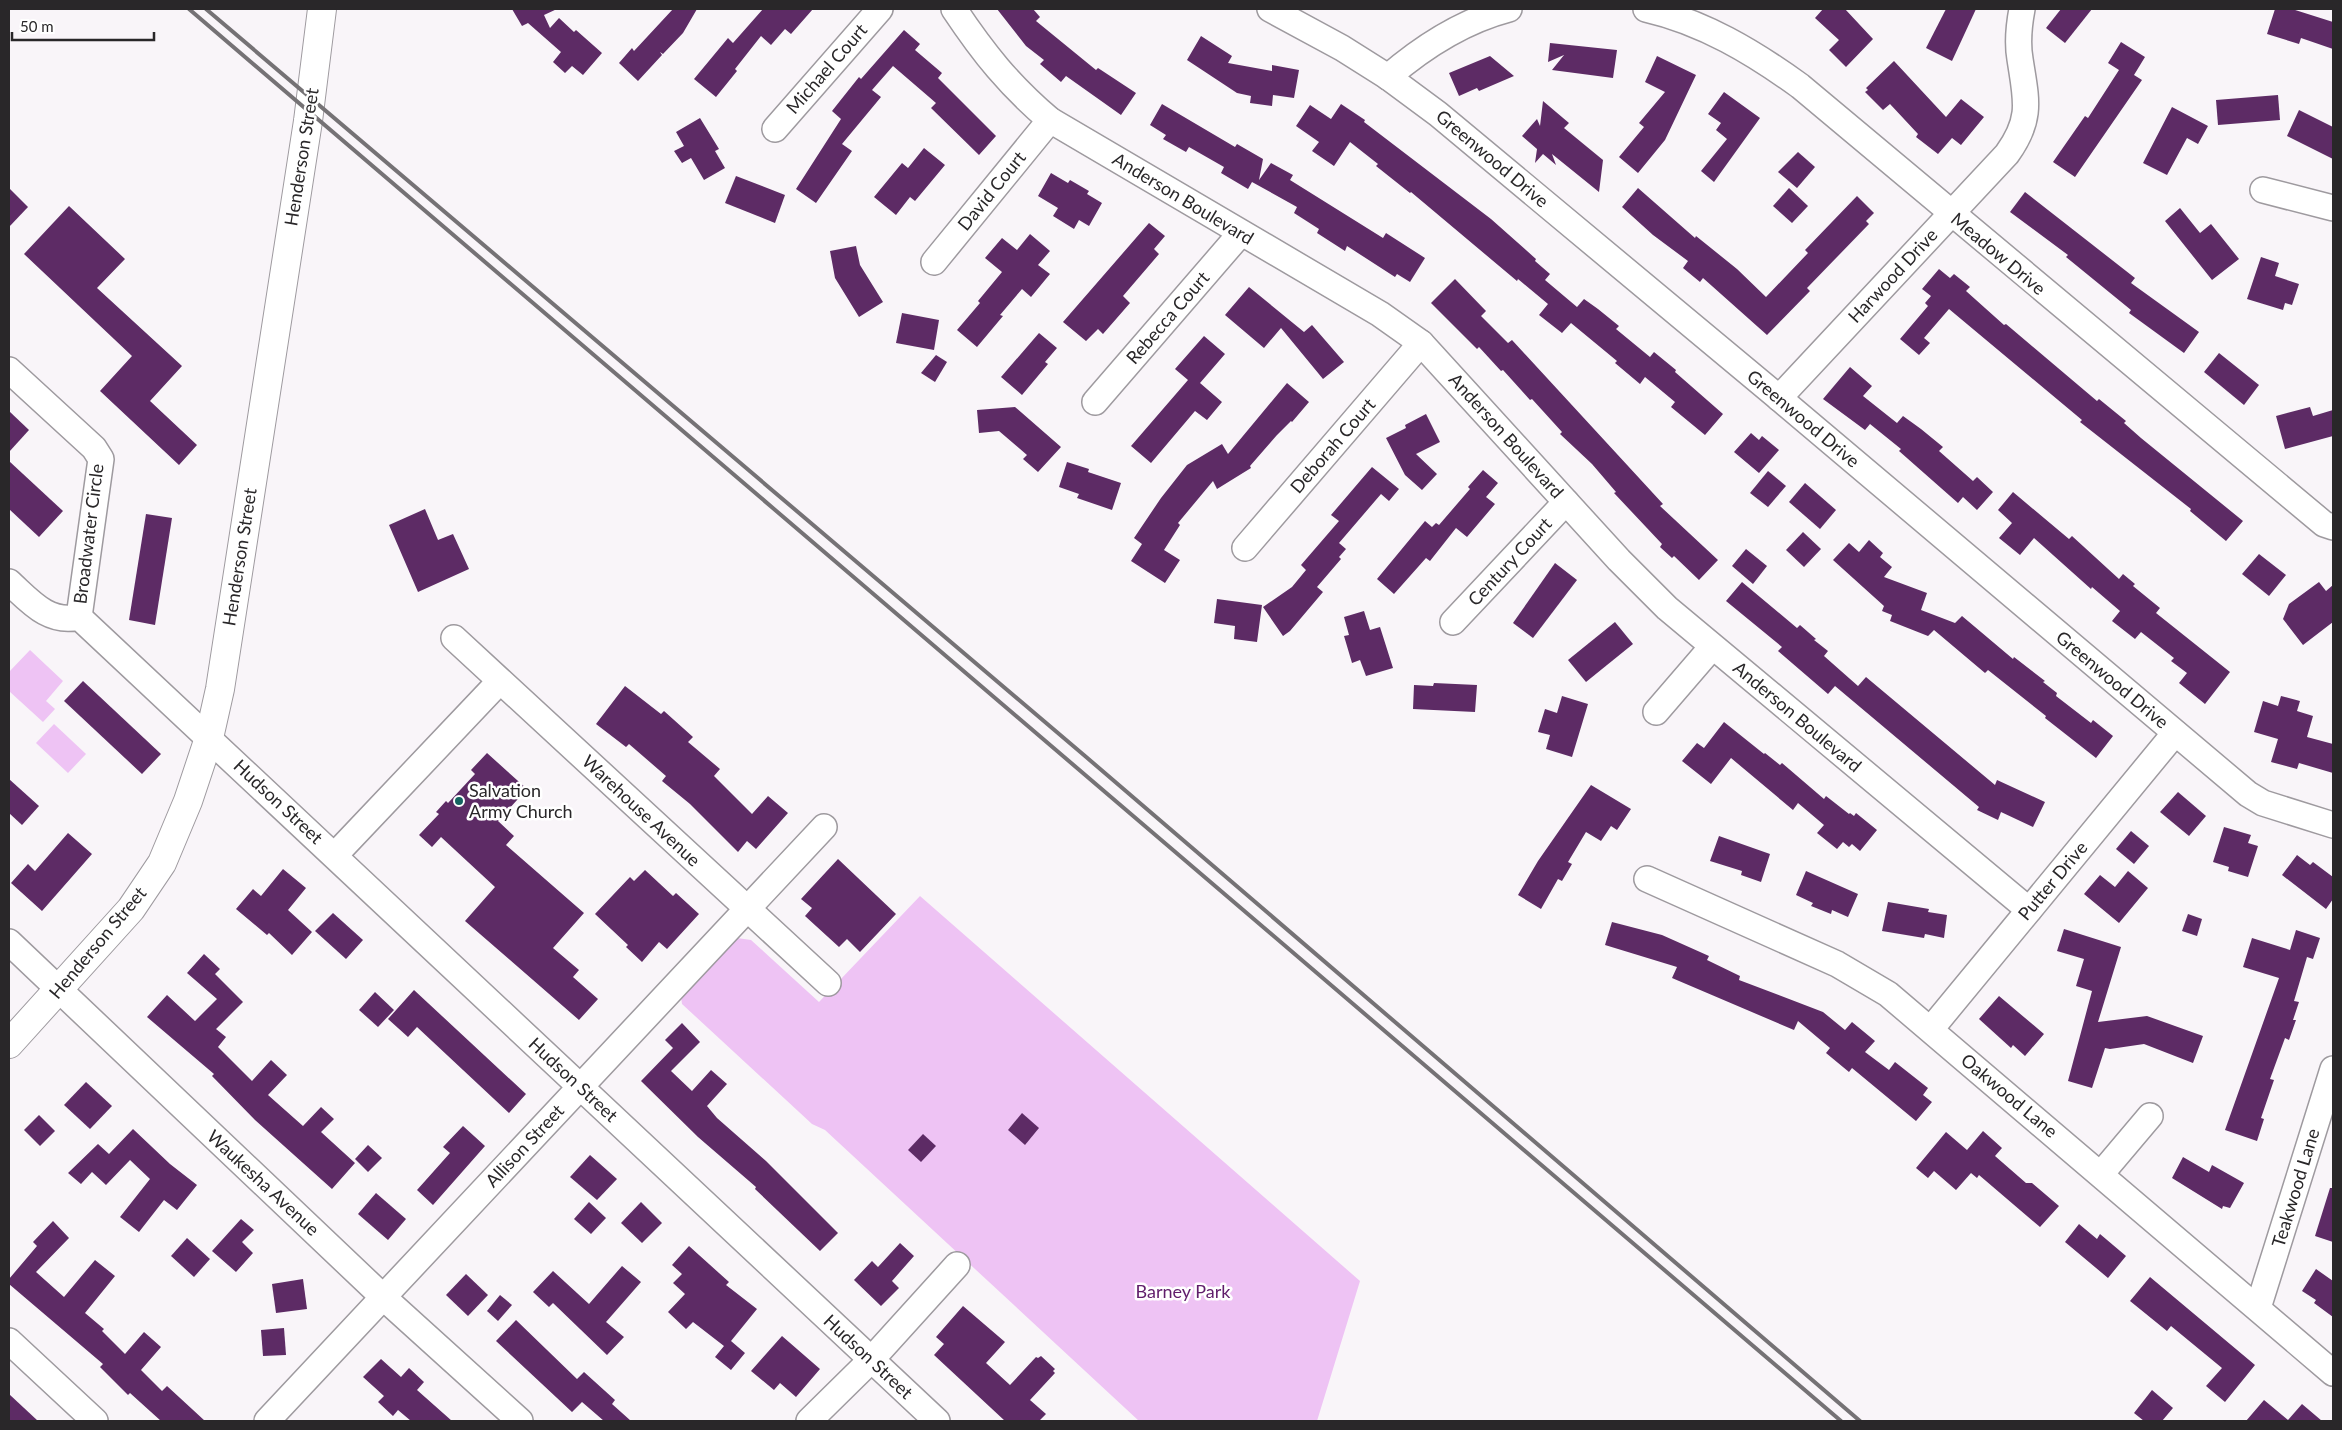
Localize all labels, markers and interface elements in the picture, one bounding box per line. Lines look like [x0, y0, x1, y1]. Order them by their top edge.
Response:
scale bar [12, 10, 155, 42]
text: 50 m [20, 17, 54, 35]
street label: Michael Court [781, 18, 872, 118]
street label: Henderson Street [279, 86, 323, 227]
street label: Greenwood Drive [1432, 105, 1553, 212]
street label: David Court [953, 146, 1030, 234]
street label: Anderson Boulevard [1109, 147, 1258, 249]
street label: Meadow Drive [1947, 207, 2050, 299]
street label: Harwood Drive [1843, 224, 1942, 327]
street label: Rebecca Court [1121, 266, 1214, 368]
street label: Greenwood Drive [1743, 365, 1864, 472]
street label: Anderson Boulevard [1445, 368, 1569, 502]
street label: Deborah Court [1285, 393, 1380, 497]
street label: Broadwater Circle [68, 462, 108, 605]
street label: Henderson Street [217, 486, 261, 627]
street label: Century Court [1463, 512, 1556, 610]
street label: Greenwood Drive [2052, 626, 2173, 733]
street label: Anderson Boulevard [1729, 656, 1866, 776]
street label: Warehouse Avenue [578, 750, 705, 871]
street label: Hudson Street [230, 754, 328, 848]
place label: Salvation Army Church [469, 779, 573, 822]
marker: Salvation Army Church [453, 795, 465, 807]
street label: Putter Drive [2013, 836, 2092, 924]
street label: Henderson Street [44, 882, 151, 1003]
street label: Hudson Street [525, 1032, 623, 1126]
street label: Oakwood Lane [1957, 1049, 2062, 1142]
street label: Allison Street [480, 1099, 568, 1191]
street label: Waukesha Avenue [203, 1125, 324, 1240]
street label: Teakwood Lane [2267, 1126, 2324, 1250]
park label: Barney Park [1136, 1280, 1231, 1302]
street label: Hudson Street [820, 1309, 918, 1403]

